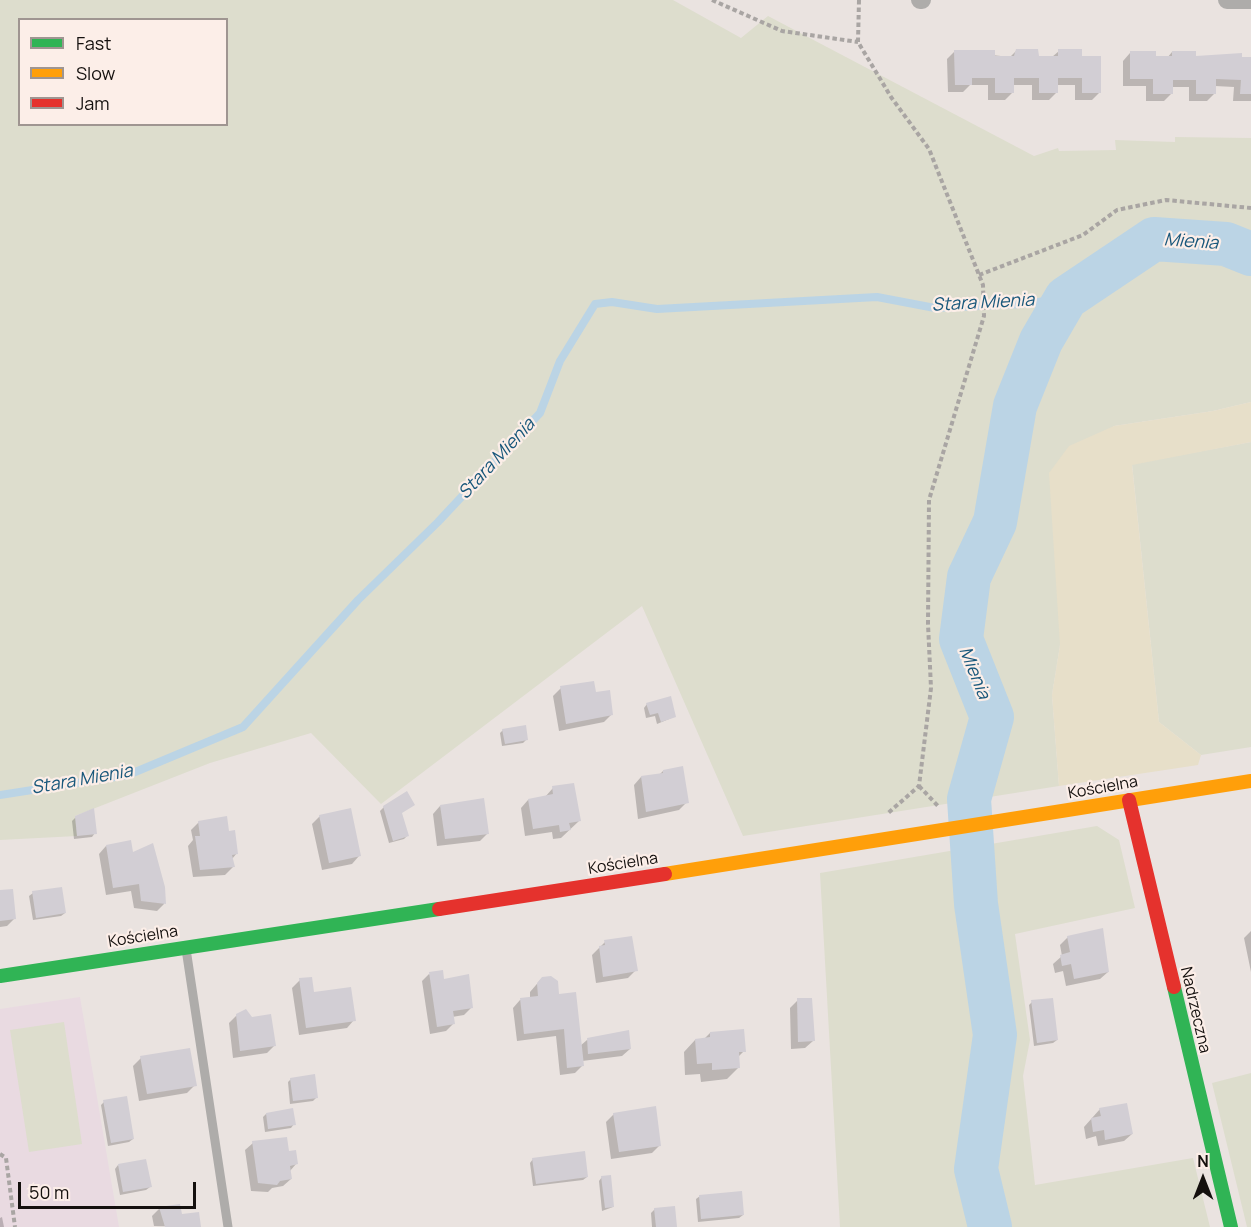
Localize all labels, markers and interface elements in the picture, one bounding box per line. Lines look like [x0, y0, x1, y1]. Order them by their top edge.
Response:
legend [18, 18, 228, 126]
text: Fast [76, 31, 111, 55]
text: Slow [76, 61, 115, 85]
text: Jam [76, 91, 110, 115]
water label: Mienia [1163, 229, 1219, 255]
water label: Stara Mienia [931, 290, 1035, 316]
water label: Stara Mienia [454, 414, 540, 504]
water label: Mienia [954, 644, 994, 702]
water label: Stara Mienia [30, 760, 134, 800]
street label: Kościelna [1067, 772, 1139, 804]
street label: Kościelna [587, 849, 659, 879]
street label: Kościelna [107, 922, 179, 952]
street label: Nadrzeczna [1176, 965, 1214, 1055]
north arrow [1173, 1149, 1233, 1209]
text: N [1197, 1150, 1209, 1172]
scale bar [21, 1170, 200, 1208]
text: 50 m [29, 1180, 69, 1204]

